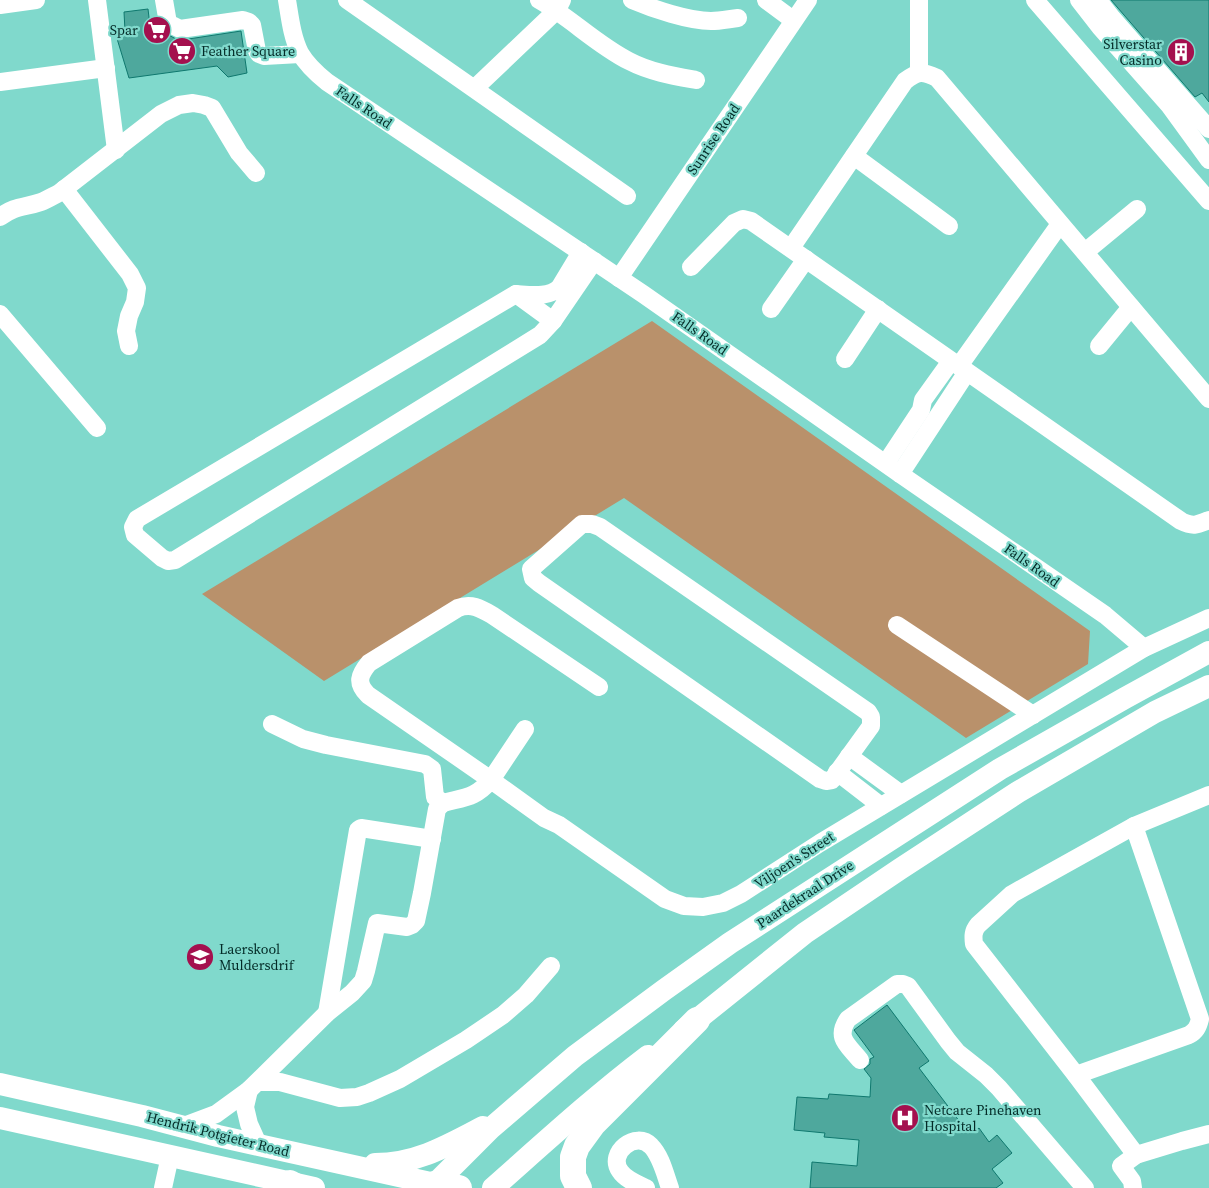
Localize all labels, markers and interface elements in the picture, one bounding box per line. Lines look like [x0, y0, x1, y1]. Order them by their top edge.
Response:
supermarket icon: Spar [142, 15, 172, 45]
place label: Spar [110, 20, 138, 40]
place label: Silverstar Casino [1103, 34, 1162, 70]
supermarket icon: Feather Square [167, 36, 197, 66]
building icon: Silverstar Casino [1166, 37, 1196, 67]
place label: Feather Square [201, 41, 295, 61]
street label: Falls Road [332, 81, 396, 133]
street label: Sunrise Road [682, 99, 744, 179]
street label: Falls Road [668, 306, 732, 360]
street label: Falls Road [1000, 538, 1064, 592]
street label: Viljoen's Street [750, 826, 838, 893]
street label: Paardekraal Drive [753, 855, 857, 933]
place label: Laerskool Muldersdrif [219, 939, 295, 975]
school or university icon: Laerskool Muldersdrif [185, 942, 215, 972]
place label: Netcare Pinehaven Hospital [924, 1100, 1042, 1136]
hospital icon: Netcare Pinehaven Hospital [890, 1103, 920, 1133]
street label: Hendrik Potgieter Road [144, 1107, 292, 1161]

